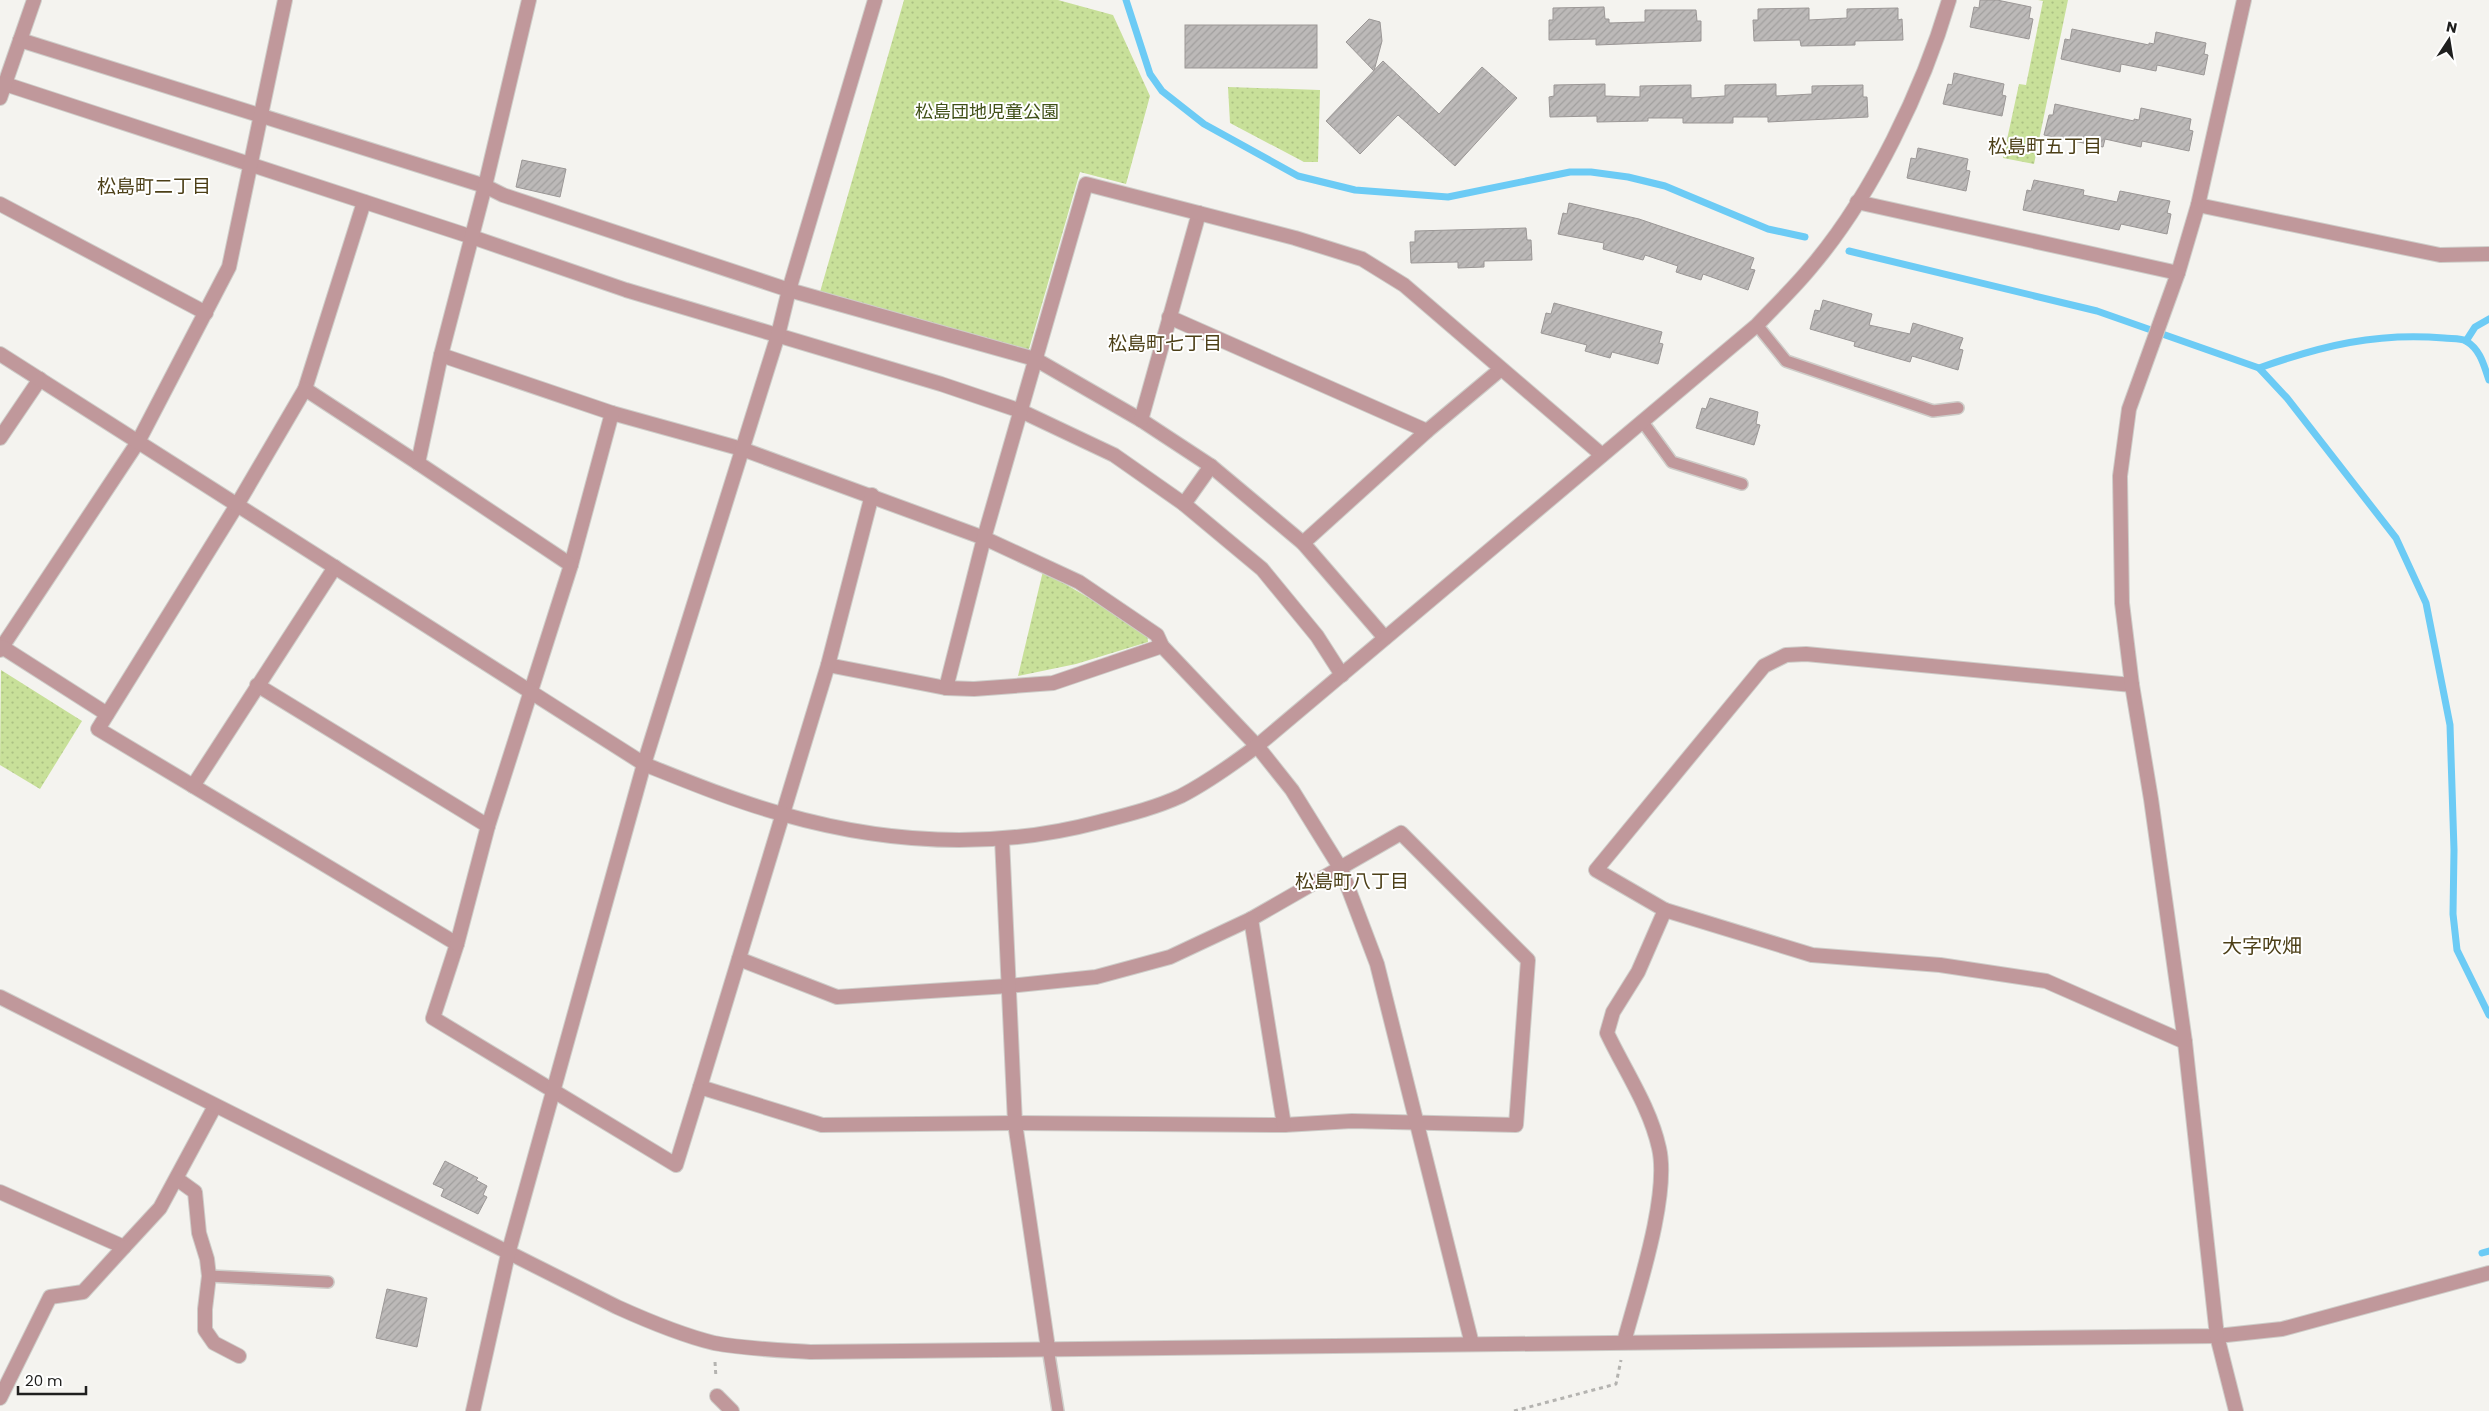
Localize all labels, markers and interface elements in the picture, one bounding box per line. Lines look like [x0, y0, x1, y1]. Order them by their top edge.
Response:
north arrow [2424, 15, 2474, 65]
text: N [2444, 16, 2459, 38]
park label: 松島団地児童公園 [915, 99, 1059, 124]
district label: 松島町五丁目 [1988, 133, 2102, 160]
district label: 松島町二丁目 [97, 173, 211, 200]
district label: 松島町七丁目 [1108, 330, 1222, 357]
district label: 松島町八丁目 [1295, 868, 1409, 895]
district label: 大字吹畑 [2222, 932, 2302, 960]
scale bar [18, 1364, 85, 1396]
text: 20 m [25, 1370, 63, 1391]

